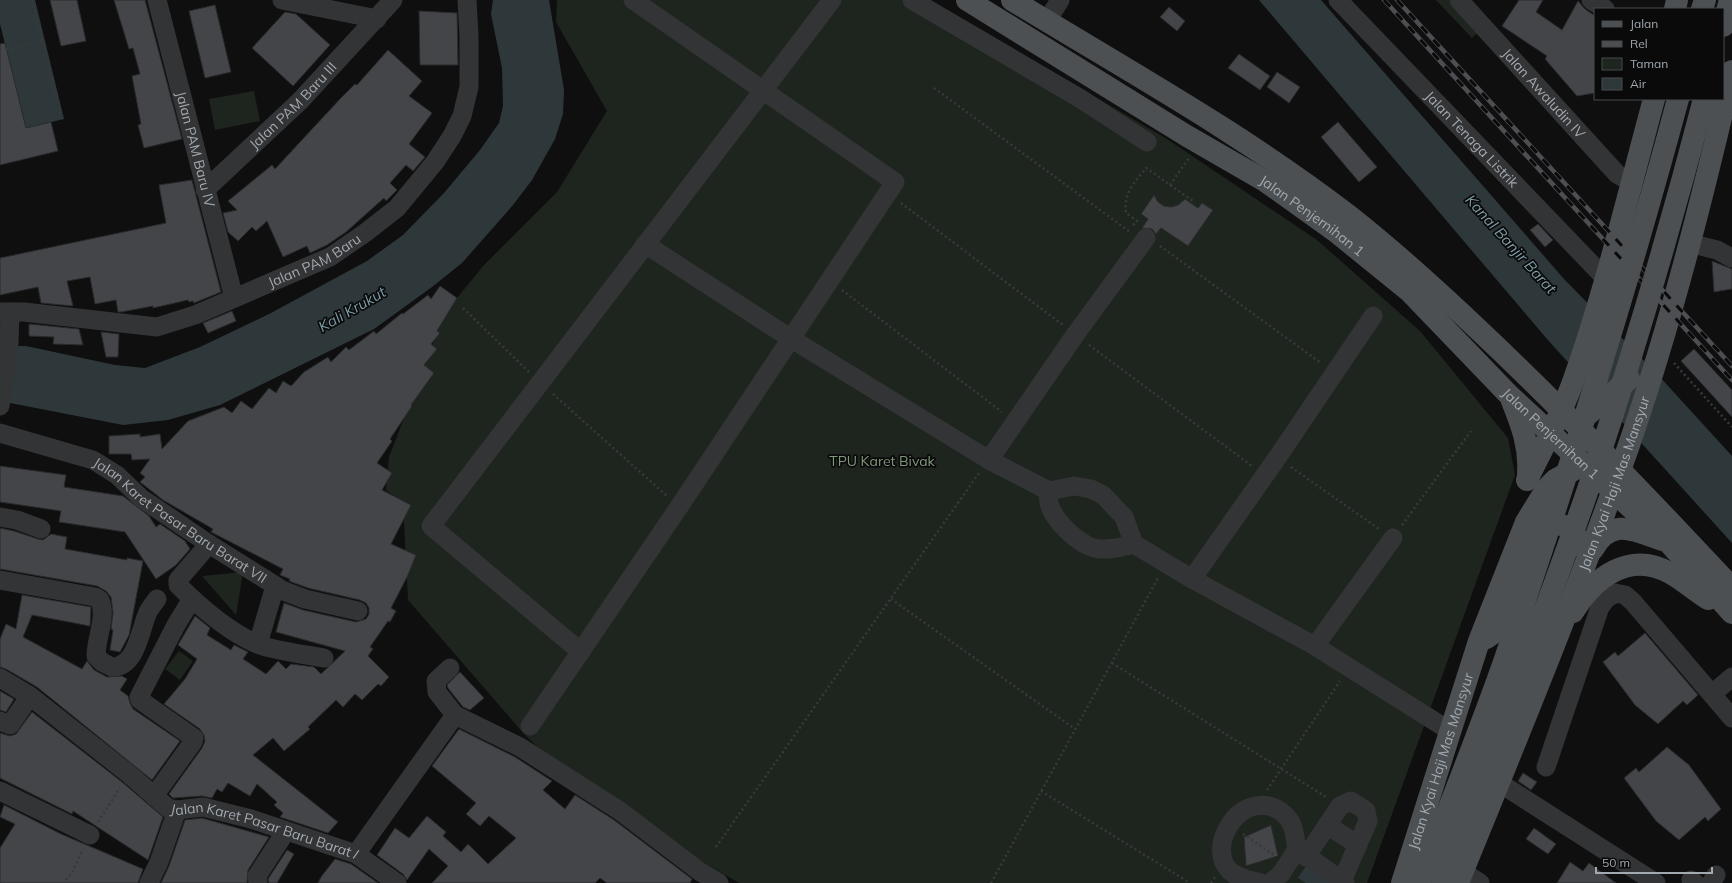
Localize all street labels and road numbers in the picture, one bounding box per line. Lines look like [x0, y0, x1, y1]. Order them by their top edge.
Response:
street label: Jalan Awaludin IV [1498, 44, 1589, 142]
street label: Jalan PAM Baru III [245, 58, 341, 153]
street label: Jalan Tenaga Listrik [1421, 87, 1523, 192]
street label: Jalan PAM Baru IV [172, 89, 219, 209]
street label: Jalan Penjernihan 1 [1257, 171, 1368, 260]
street label: Jalan PAM Baru [265, 230, 364, 292]
street label: Jalan Penjernihan 1 [1498, 384, 1603, 483]
street label: Jalan Kyai Haji Mas Mansyur [1575, 393, 1654, 573]
street label: Jalan Karet Pasar Baru Barat VII [90, 453, 270, 587]
street label: Jalan Kyai Haji Mas Mansyur [1404, 670, 1478, 852]
street label: Jalan Karet Pasar Baru Barat I [169, 798, 363, 863]

